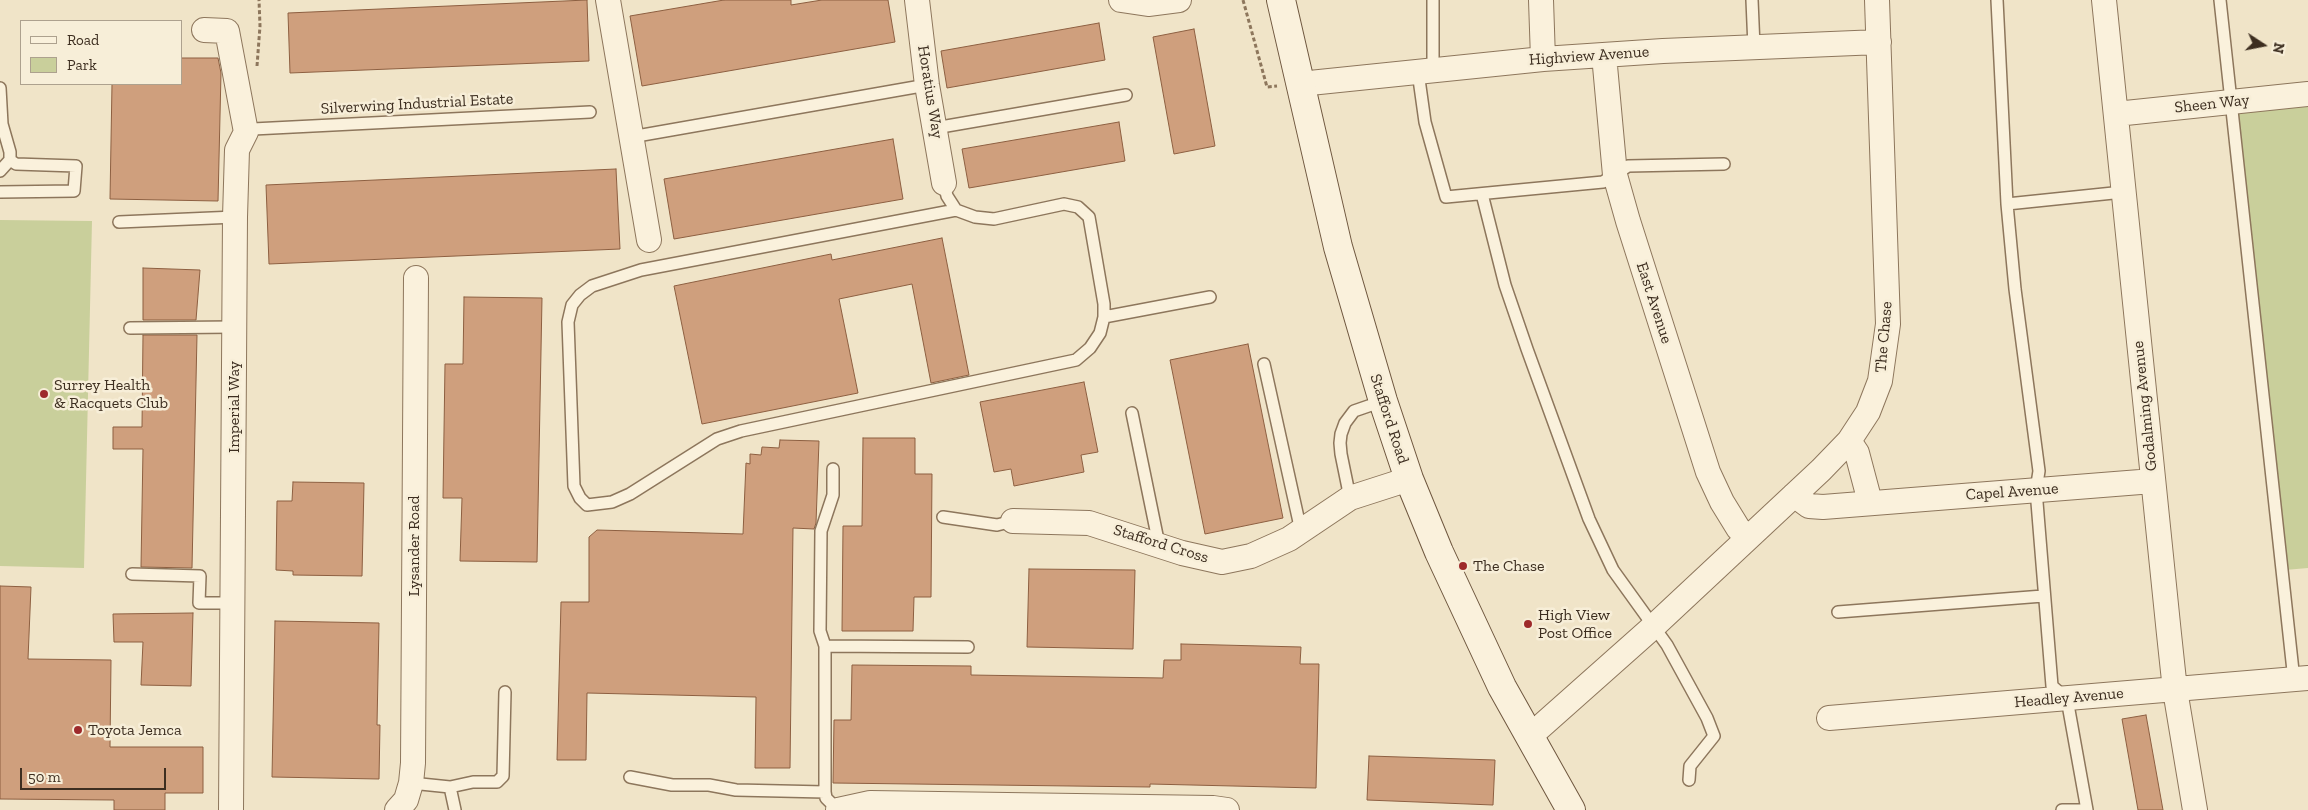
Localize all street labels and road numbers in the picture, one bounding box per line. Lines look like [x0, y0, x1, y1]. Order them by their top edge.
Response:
street label: Highview Avenue [1528, 42, 1650, 70]
street label: Horatius Way [913, 44, 947, 140]
street label: Silverwing Industrial Estate [320, 89, 514, 119]
street label: Sheen Way [2174, 91, 2250, 117]
street label: East Avenue [1632, 260, 1676, 346]
street label: The Chase [1871, 301, 1897, 373]
street label: Godalming Avenue [2129, 340, 2161, 472]
street label: Imperial Way [224, 361, 244, 453]
street label: Stafford Road [1365, 371, 1413, 467]
street label: Capel Avenue [1965, 479, 2059, 505]
street label: Lysander Road [404, 495, 424, 597]
street label: Stafford Cross [1111, 520, 1211, 568]
street label: Headley Avenue [2014, 684, 2124, 712]

